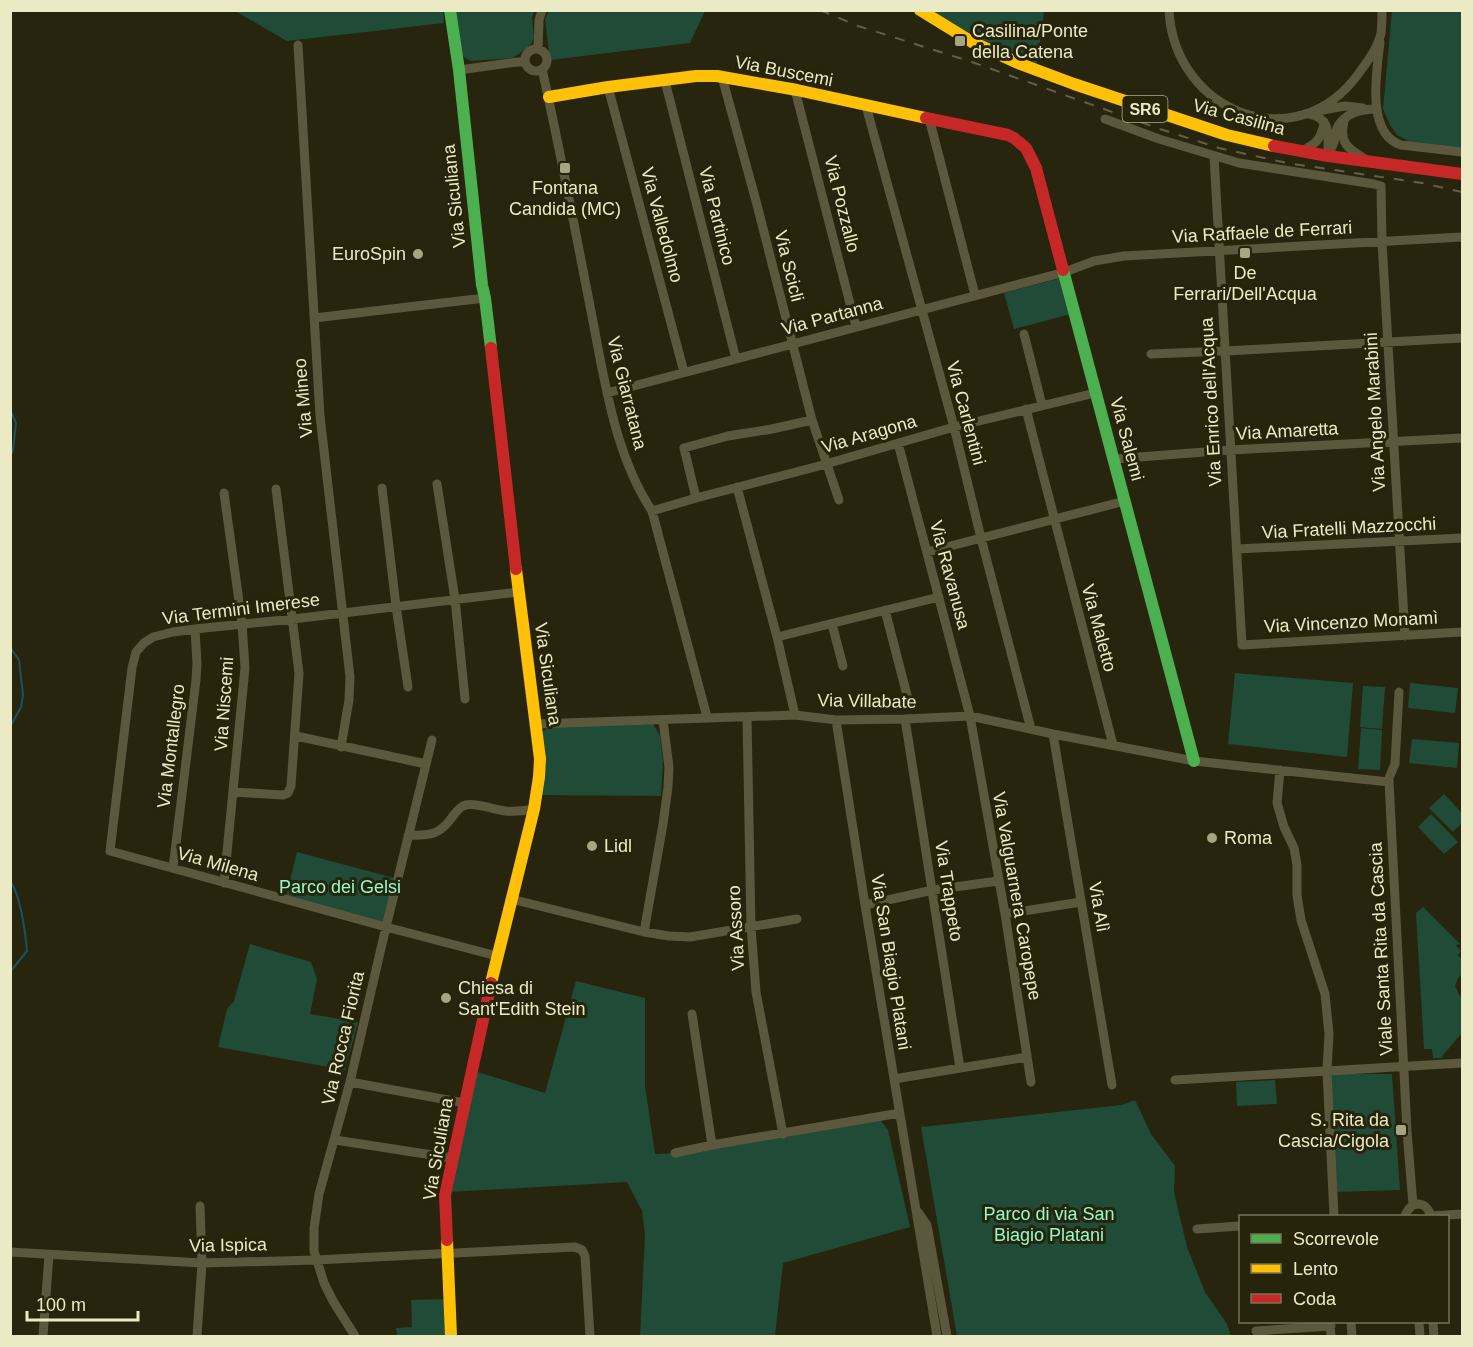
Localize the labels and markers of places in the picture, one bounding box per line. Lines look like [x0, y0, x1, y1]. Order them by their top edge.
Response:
place label: Casilina/Ponte della Catena [972, 21, 1088, 62]
marker: Casilina/Ponte della Catena [953, 34, 967, 48]
marker: Fontana Candida (MC) [558, 161, 572, 175]
place label: Fontana Candida (MC) [509, 178, 621, 219]
place label: EuroSpin [332, 244, 406, 264]
marker: De Ferrari/Dell'Acqua [1238, 246, 1252, 260]
marker: EuroSpin [411, 247, 425, 261]
place label: De Ferrari/Dell'Acqua [1173, 263, 1318, 304]
place label: Roma [1224, 828, 1273, 848]
marker: Roma [1205, 831, 1219, 845]
place label: Lidl [604, 836, 632, 856]
marker: Lidl [585, 839, 599, 853]
place label: Chiesa di Sant'Edith Stein [458, 978, 586, 1019]
marker: Chiesa di Sant'Edith Stein [439, 991, 453, 1005]
place label: S. Rita da Cascia/Cigola [1278, 1110, 1390, 1151]
marker: S. Rita da Cascia/Cigola [1394, 1123, 1408, 1137]

